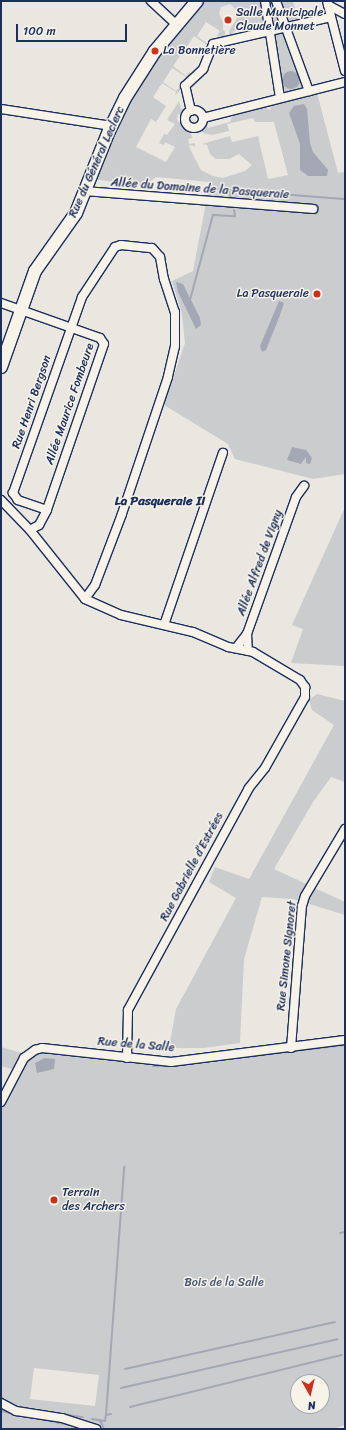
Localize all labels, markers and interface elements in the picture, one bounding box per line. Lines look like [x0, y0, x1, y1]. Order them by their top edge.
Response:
place label: Salle Municipale Claude Monnet [236, 6, 323, 34]
marker: Salle Municipale Claude Monnet [223, 15, 233, 25]
scale bar [18, 16, 129, 42]
text: 100 m [23, 20, 56, 42]
place label: La Bonnetière [163, 44, 236, 58]
marker: La Bonnetière [150, 46, 160, 56]
street label: Rue du Général Leclerc [66, 104, 128, 220]
street label: Allée du Domaine de la Pasqueraie [110, 176, 290, 202]
place label: La Pasqueraie [237, 287, 309, 301]
marker: La Pasqueraie [312, 289, 322, 299]
street label: Allée Maurice Fombeure [42, 341, 98, 467]
street label: Rue Henri Bergson [9, 353, 55, 451]
district label: La Pasqueraie II [115, 493, 205, 509]
street label: Allée Alfred de Vigny [234, 508, 286, 618]
street label: Rue Gabrielle d’Estrées [157, 810, 227, 924]
street label: Rue Simone Signoret [274, 901, 300, 1011]
street label: Rue de la Salle [97, 1034, 175, 1056]
place label: Terrain des Archers [62, 1186, 125, 1214]
marker: Terrain des Archers [49, 1195, 59, 1205]
park label: Bois de la Salle [184, 1276, 264, 1290]
north arrow [290, 1374, 330, 1414]
text: N [307, 1395, 317, 1415]

